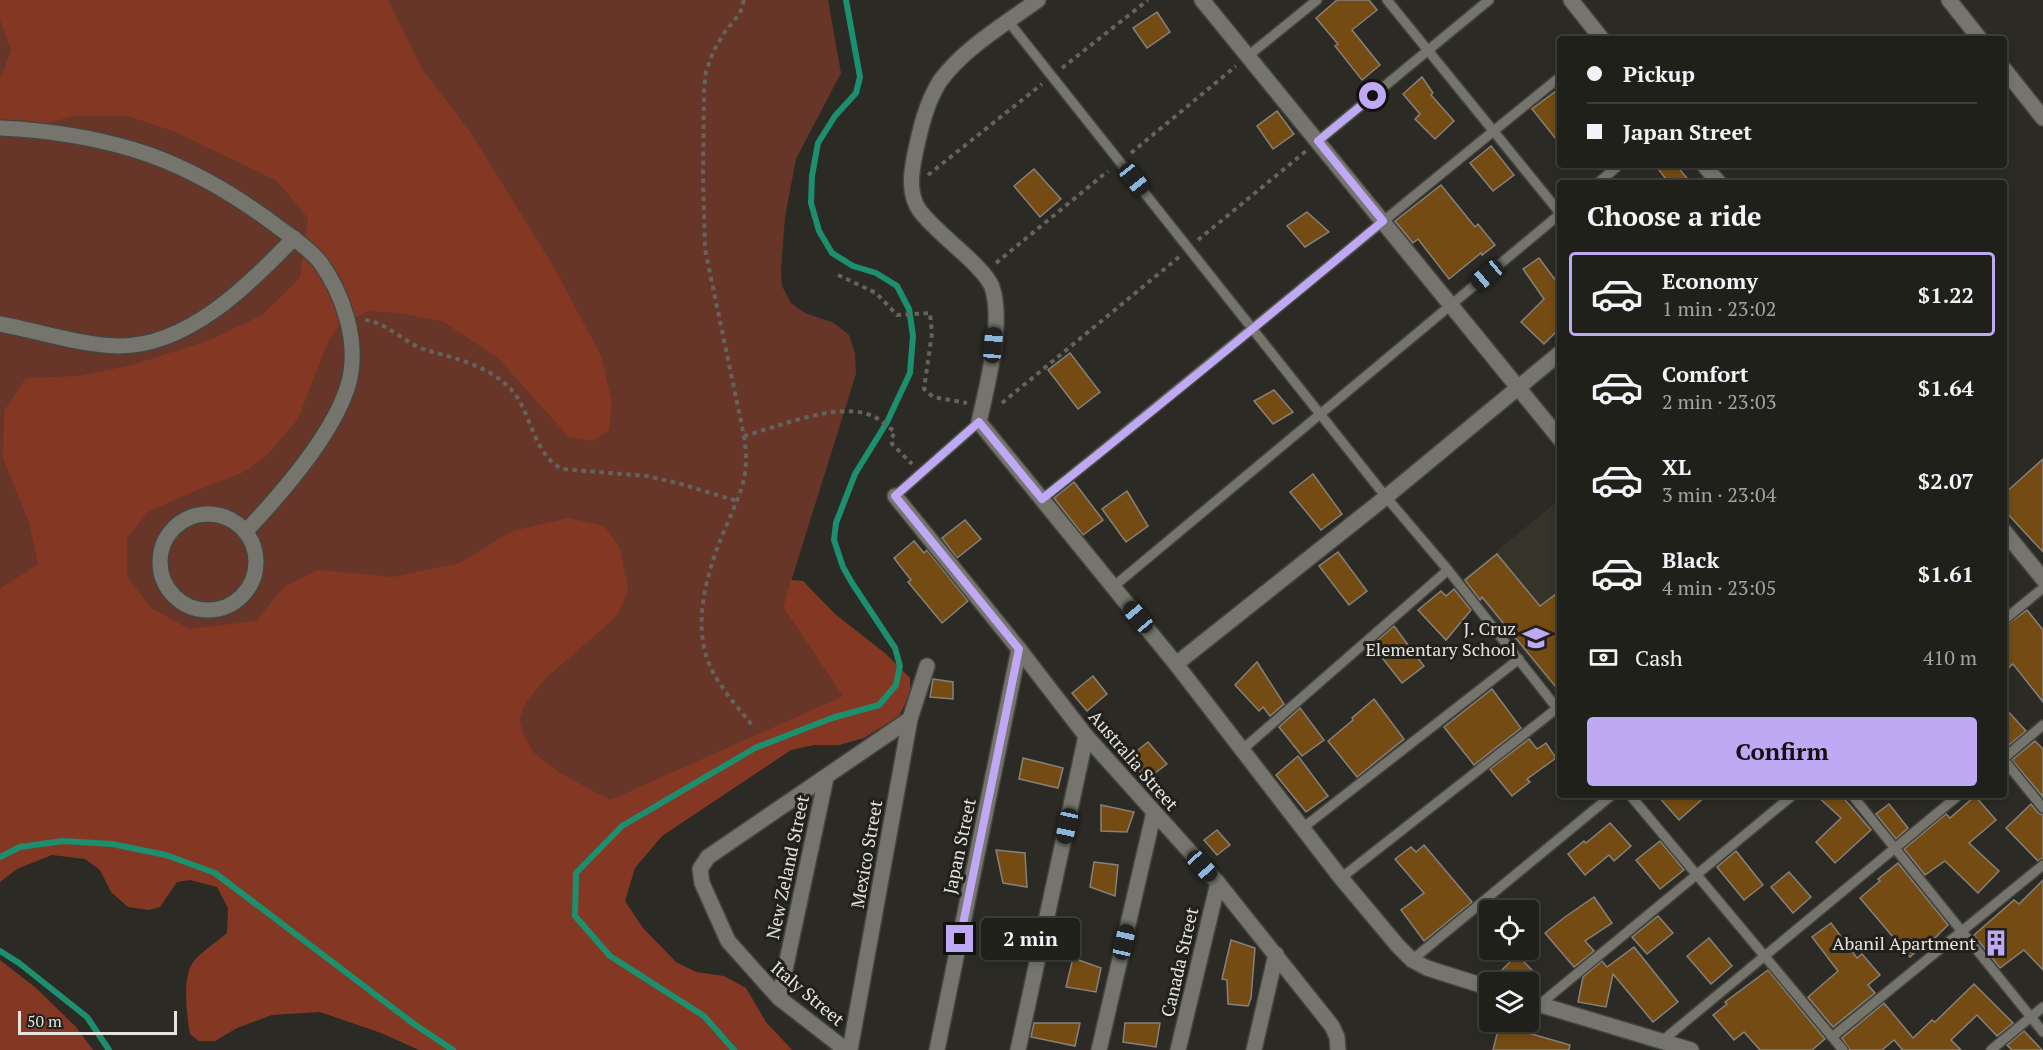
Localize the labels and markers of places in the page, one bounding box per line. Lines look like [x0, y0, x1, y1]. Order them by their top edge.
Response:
place label: J. Cruz Elementary School [1365, 616, 1516, 661]
school or university icon: J. Cruz Elementary School [1521, 623, 1551, 653]
building icon: Abanil Apartment [1981, 928, 2011, 958]
place label: Abanil Apartment [1832, 931, 1976, 955]

